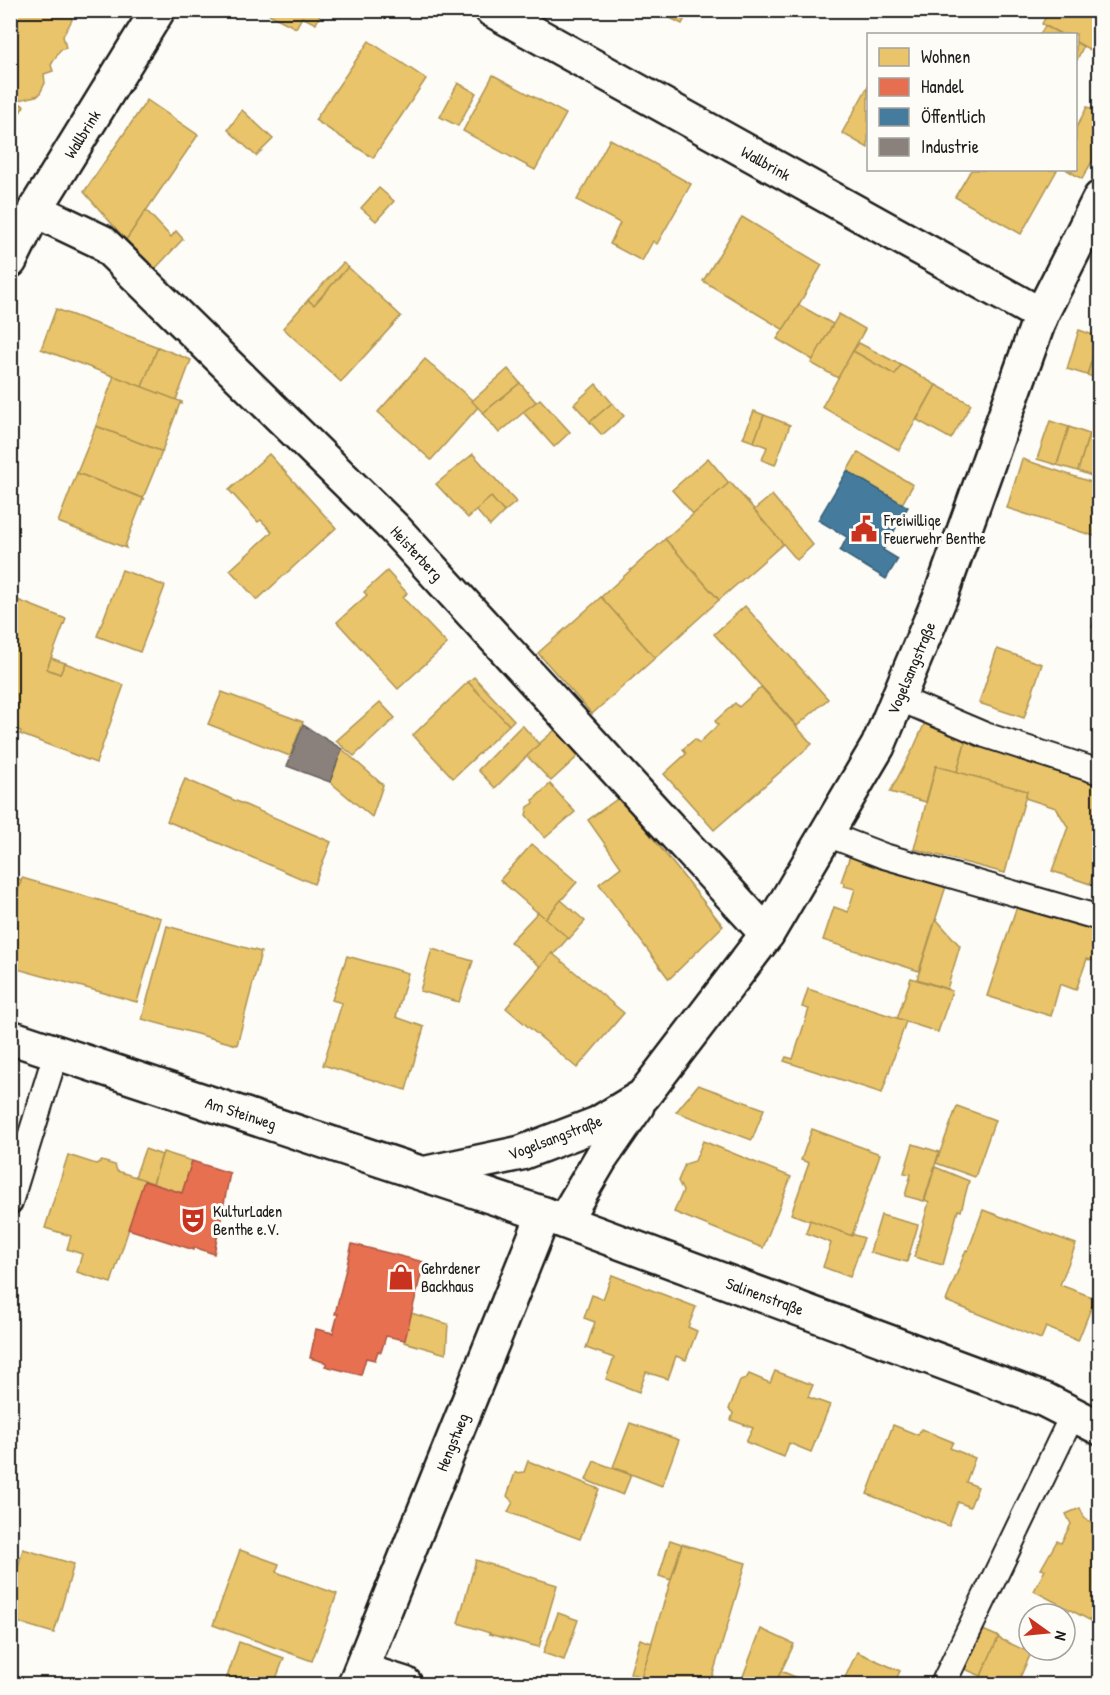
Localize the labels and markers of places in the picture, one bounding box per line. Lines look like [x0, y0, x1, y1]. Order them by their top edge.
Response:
place label: Freiwillige Feuerwehr Benthe [883, 509, 987, 549]
public building icon: Freiwillige Feuerwehr Benthe [849, 514, 879, 544]
place label: KulturLaden Benthe e.V. [213, 1200, 282, 1240]
theatre icon: KulturLaden Benthe e.V. [178, 1205, 208, 1235]
place label: Gehrdener Backhaus [421, 1257, 480, 1297]
shop icon: Gehrdener Backhaus [386, 1262, 416, 1292]

